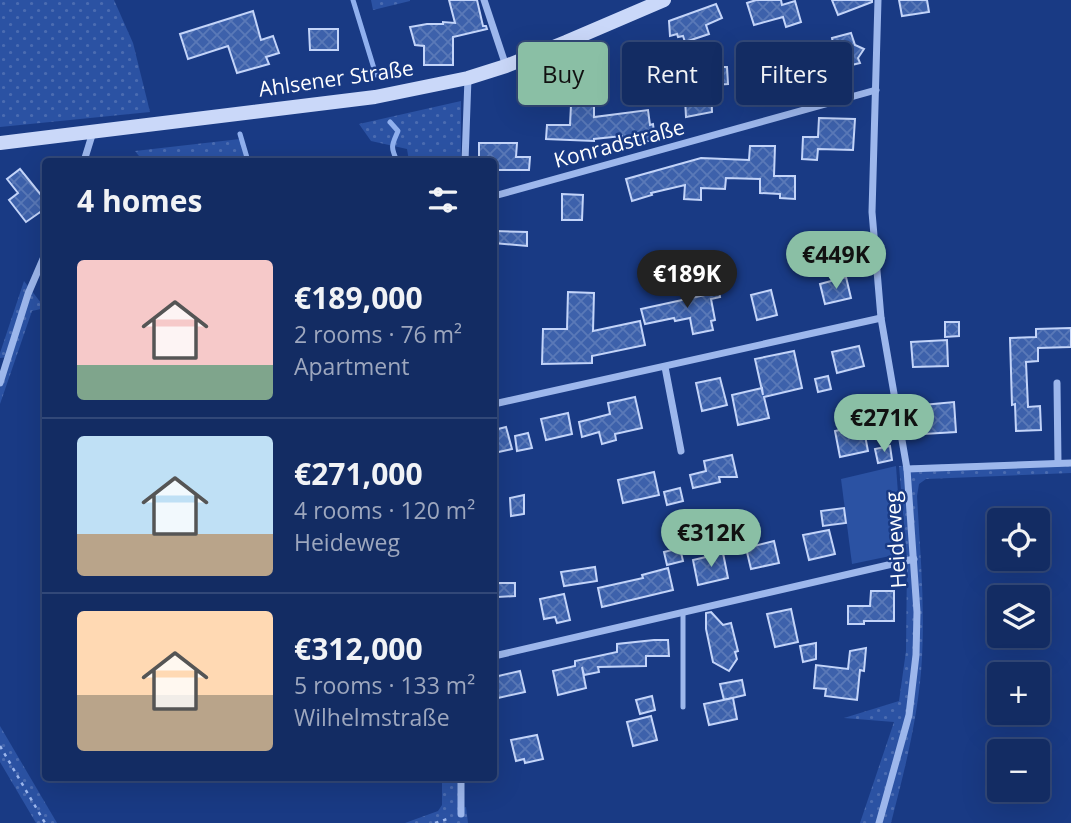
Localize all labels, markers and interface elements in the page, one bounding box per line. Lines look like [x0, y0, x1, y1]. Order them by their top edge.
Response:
chip: Buy [518, 42, 608, 105]
chip: Rent [622, 42, 722, 105]
chip: Filters [736, 42, 852, 105]
street label: Ahlsener Straße [257, 53, 415, 103]
street label: Konradstraße [551, 112, 687, 174]
text: 4 homes [77, 180, 202, 221]
icon: filters [424, 181, 462, 219]
pin: €449K [787, 232, 885, 291]
text: €449K [802, 238, 870, 270]
pin: €189K [638, 250, 736, 310]
text: €189K [653, 257, 721, 289]
text: €189,000 [294, 277, 423, 318]
icon: home [133, 288, 217, 372]
text: 2 rooms · 76 m² [294, 318, 462, 350]
text: Apartment [294, 350, 410, 382]
pin: €271K [835, 394, 933, 454]
text: €271K [850, 401, 918, 433]
text: €271,000 [294, 453, 423, 494]
icon: home [133, 464, 217, 548]
street label: Heideweg [878, 491, 912, 589]
text: 4 rooms · 120 m² [294, 494, 475, 526]
map controls [987, 508, 1050, 802]
button: locate [987, 508, 1050, 571]
pin: €312K [662, 510, 760, 569]
text: €312K [677, 516, 745, 548]
text: Heideweg [294, 526, 400, 558]
button: layers [987, 585, 1050, 648]
text: €312,000 [294, 628, 423, 669]
icon: home [133, 639, 217, 723]
button: + [987, 662, 1050, 725]
text: 5 rooms · 133 m² [294, 669, 475, 701]
text: Wilhelmstraße [294, 701, 450, 733]
button: − [987, 739, 1050, 802]

